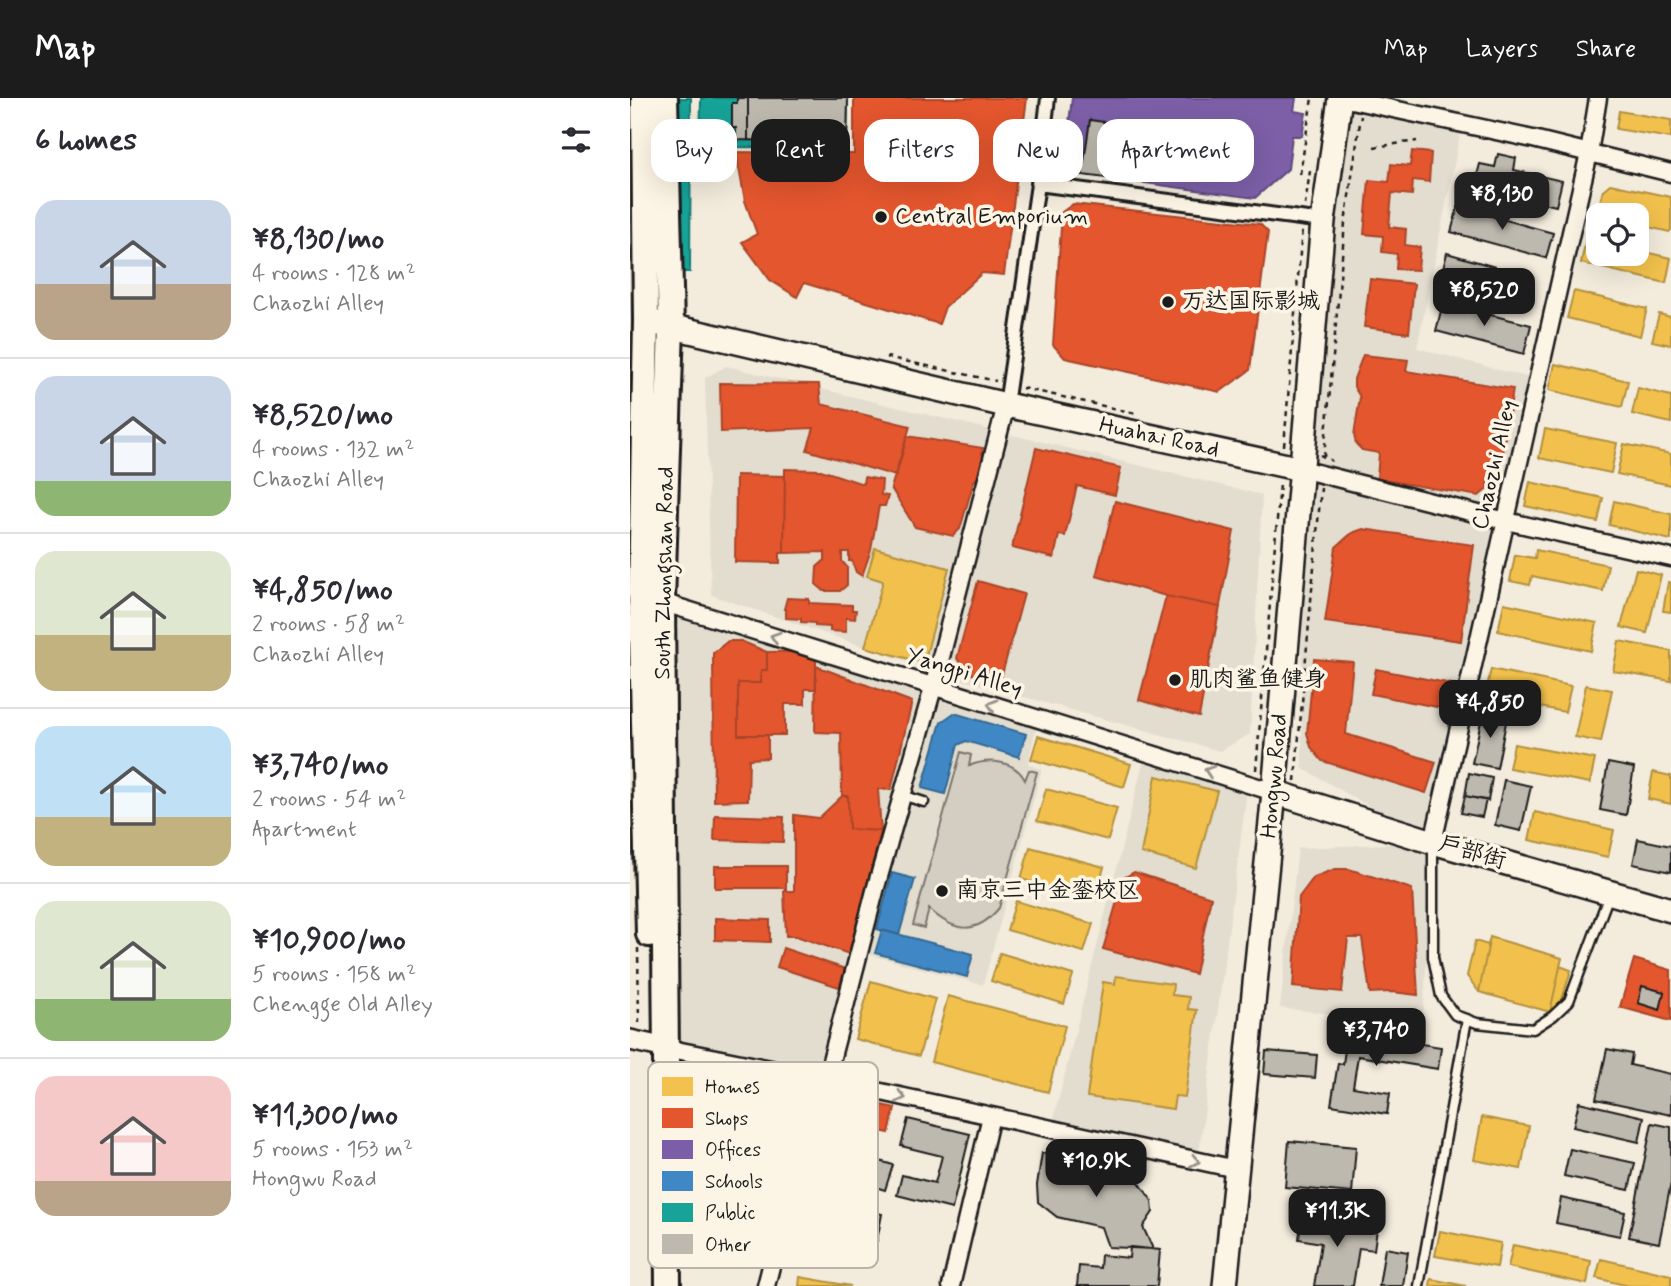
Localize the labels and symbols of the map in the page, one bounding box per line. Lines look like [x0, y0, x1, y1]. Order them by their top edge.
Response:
pin: ¥8,130 [1445, 172, 1559, 232]
place label: Central Emporium [895, 202, 1088, 232]
marker: Central Emporium [873, 209, 889, 225]
pin: ¥8,520 [1427, 268, 1541, 328]
place label: 万达国际影城 [1182, 287, 1320, 317]
marker: 万达国际影城 [1160, 294, 1176, 310]
street label: Chaozhi Alley [1466, 397, 1524, 533]
street label: Huahai Road [1096, 411, 1222, 465]
street label: South Zhongshan Road [648, 466, 684, 680]
one-way arrow [769, 631, 781, 646]
street label: Yangpi Alley [902, 641, 1026, 707]
place label: 肌肉鲨鱼健身 [1189, 665, 1327, 695]
marker: 肌肉鲨鱼健身 [1167, 672, 1183, 688]
pin: ¥4,850 [1433, 680, 1547, 740]
one-way arrow [986, 699, 998, 714]
street label: Hongwu Road [1255, 713, 1297, 840]
one-way arrow [1204, 765, 1216, 780]
street label: 户部街 [1435, 829, 1509, 877]
place label: 南京三中金銮校区 [956, 876, 1140, 906]
marker: 南京三中金銮校区 [934, 883, 950, 899]
pin: ¥3,740 [1319, 1009, 1433, 1068]
legend [648, 1062, 878, 1268]
text: Homes [705, 1075, 760, 1100]
one-way arrow [895, 1088, 907, 1103]
text: Shops [705, 1107, 748, 1132]
text: Offices [705, 1138, 761, 1163]
pin: ¥10.9K [1039, 1140, 1153, 1199]
one-way arrow [1189, 1152, 1201, 1167]
text: Schools [705, 1170, 763, 1195]
pin: ¥11.3K [1280, 1190, 1394, 1249]
text: Public [705, 1201, 756, 1226]
text: Other [705, 1233, 751, 1258]

